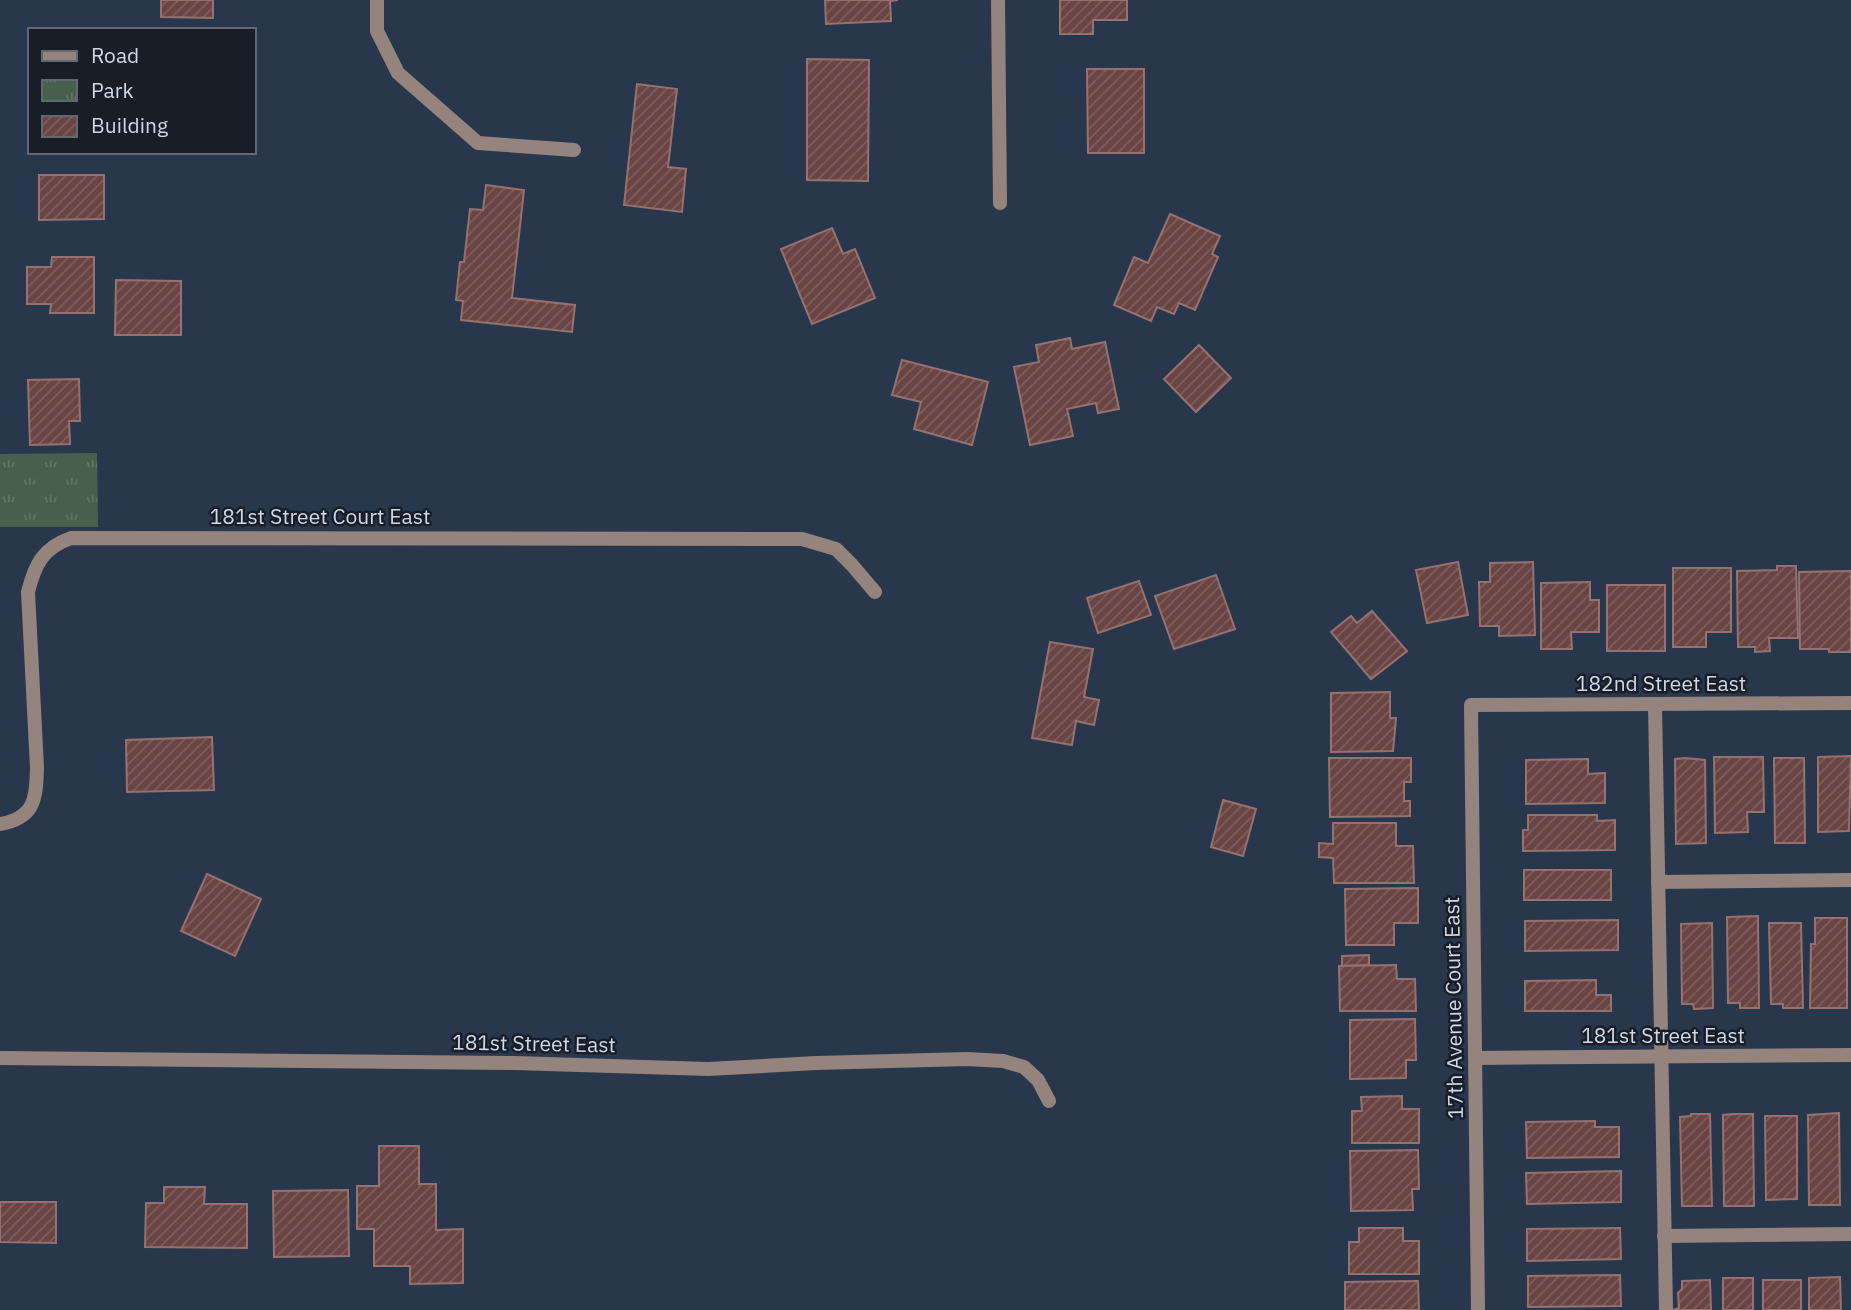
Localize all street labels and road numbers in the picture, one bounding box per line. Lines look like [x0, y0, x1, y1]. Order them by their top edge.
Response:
street label: 181st Street Court East [210, 502, 430, 530]
street label: 182nd Street East [1576, 669, 1746, 697]
street label: 17th Avenue Court East [1437, 897, 1469, 1119]
street label: 181st Street East [1581, 1021, 1745, 1049]
street label: 181st Street East [452, 1028, 616, 1058]

